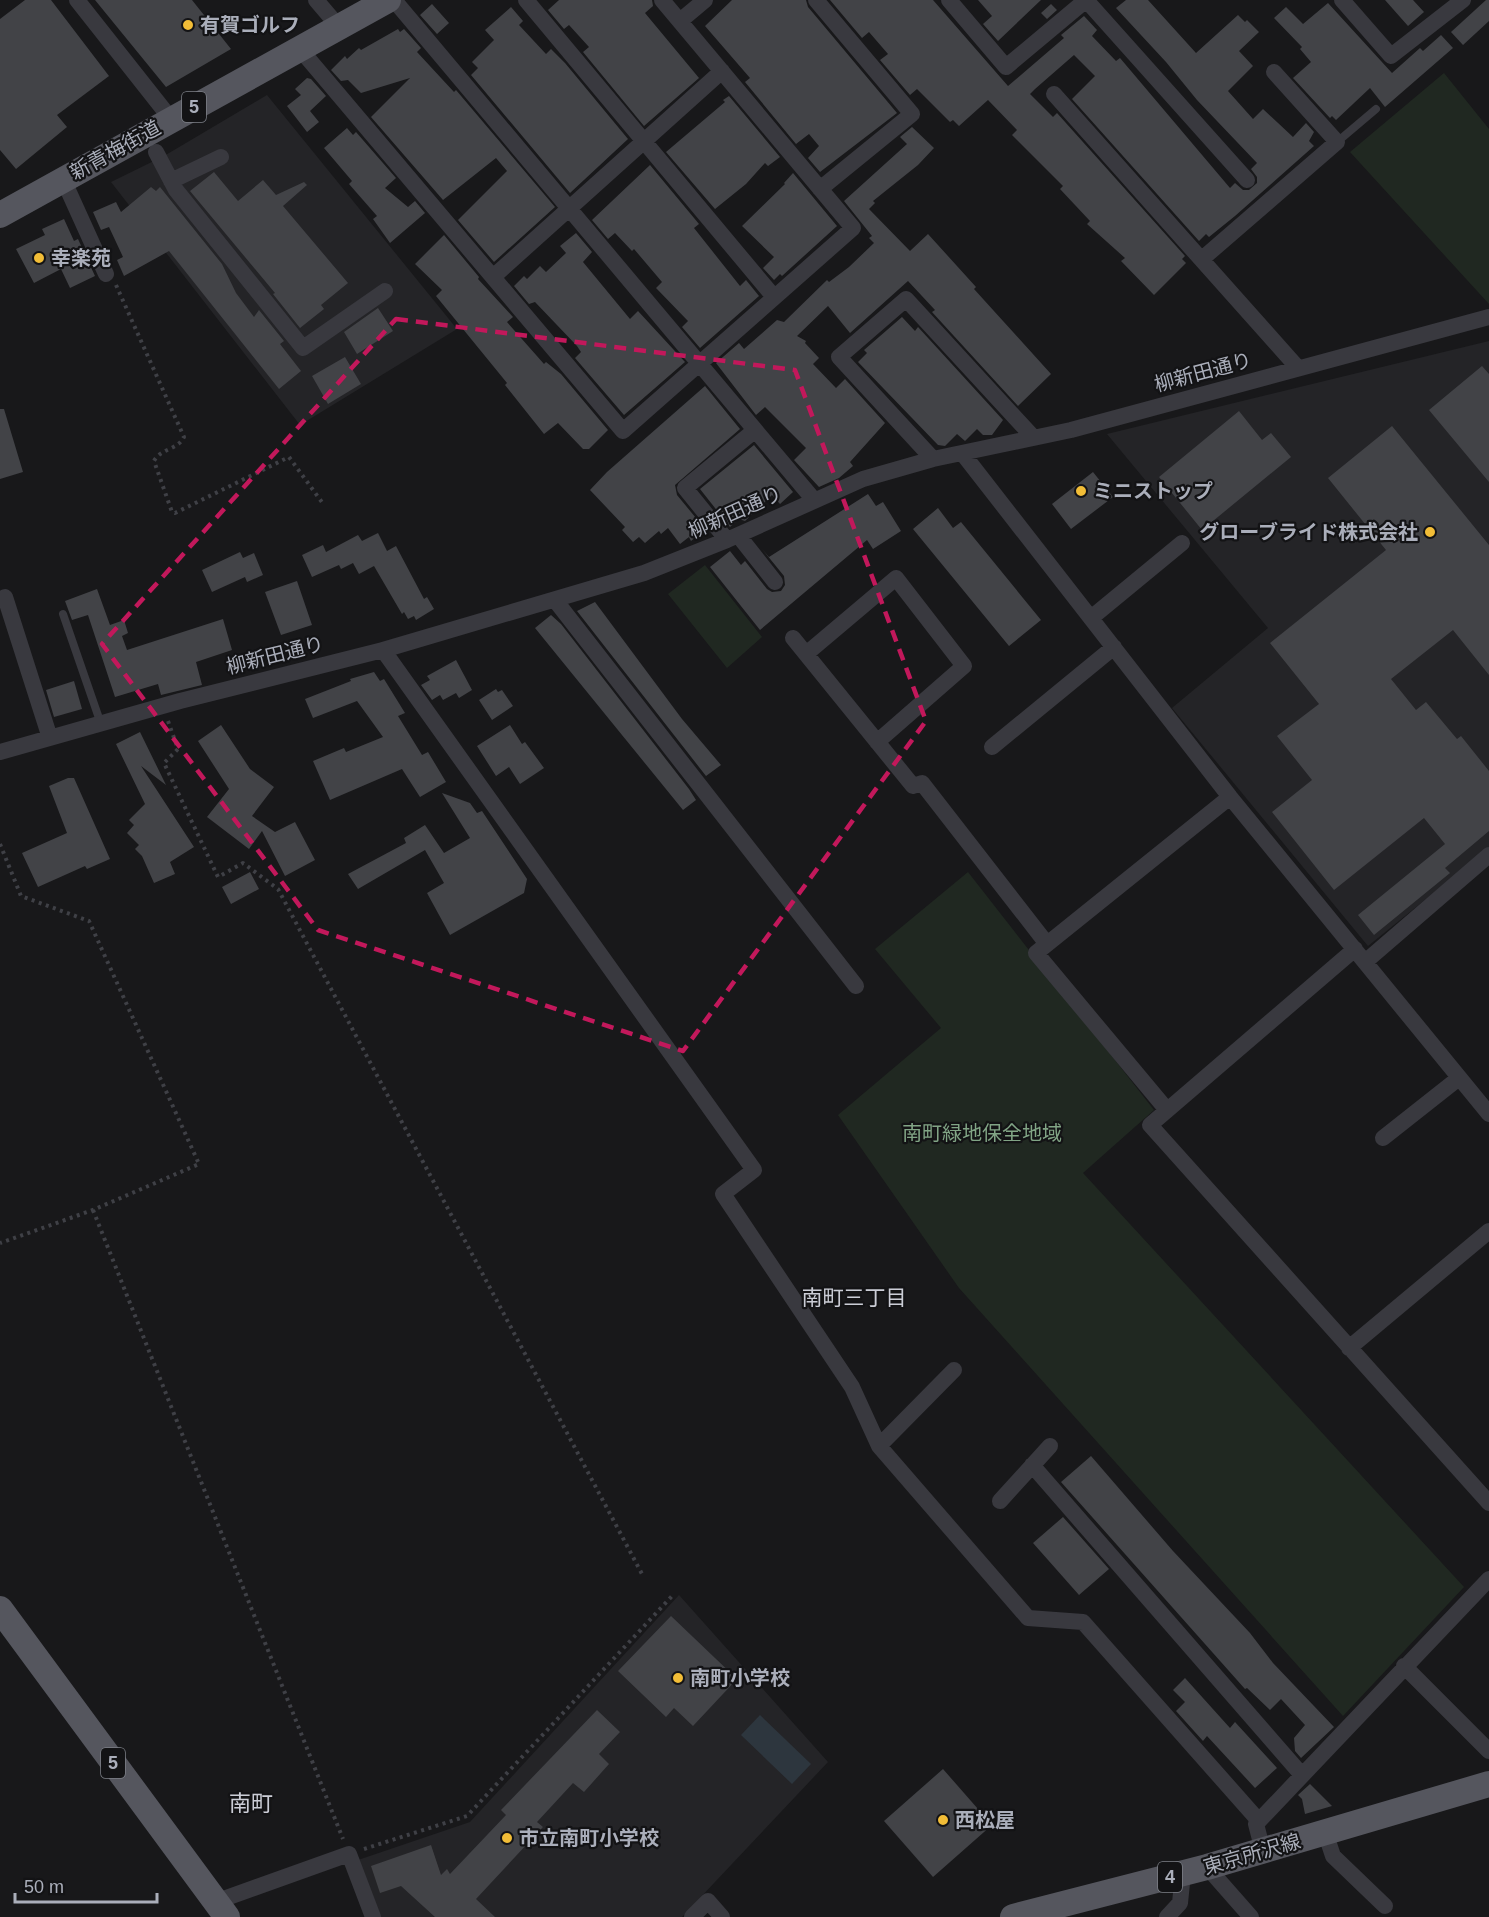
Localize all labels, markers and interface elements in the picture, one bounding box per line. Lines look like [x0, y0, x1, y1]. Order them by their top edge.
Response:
place label: 有賀ゴルフ [200, 14, 300, 36]
marker: 有賀ゴルフ [181, 18, 195, 32]
road number: 5 [182, 92, 206, 122]
street label: 新青梅街道 [66, 116, 164, 184]
place label: 幸楽苑 [51, 247, 111, 269]
marker: 幸楽苑 [32, 251, 46, 265]
street label: 柳新田通り [1152, 348, 1254, 396]
place label: ミニストップ [1093, 480, 1213, 502]
street label: 柳新田通り [685, 482, 785, 542]
marker: ミニストップ [1074, 484, 1088, 498]
place label: グローブライド株式会社 [1199, 521, 1418, 543]
marker: グローブライド株式会社 [1423, 525, 1437, 539]
street label: 柳新田通り [224, 632, 326, 678]
park label: 南町緑地保全地域 [902, 1122, 1062, 1144]
district label: 南町三丁目 [802, 1286, 907, 1309]
place label: 南町小学校 [690, 1667, 790, 1689]
marker: 南町小学校 [671, 1671, 685, 1685]
road number: 5 [101, 1748, 125, 1778]
district label: 南町 [229, 1791, 273, 1816]
place label: 西松屋 [955, 1809, 1015, 1831]
marker: 西松屋 [936, 1813, 950, 1827]
place label: 市立南町小学校 [519, 1827, 659, 1849]
street label: 東京所沢線 [1201, 1830, 1303, 1878]
marker: 市立南町小学校 [500, 1831, 514, 1845]
road number: 4 [1158, 1862, 1182, 1892]
scale bar [15, 1866, 158, 1904]
text: 50 m [24, 1877, 64, 1897]

